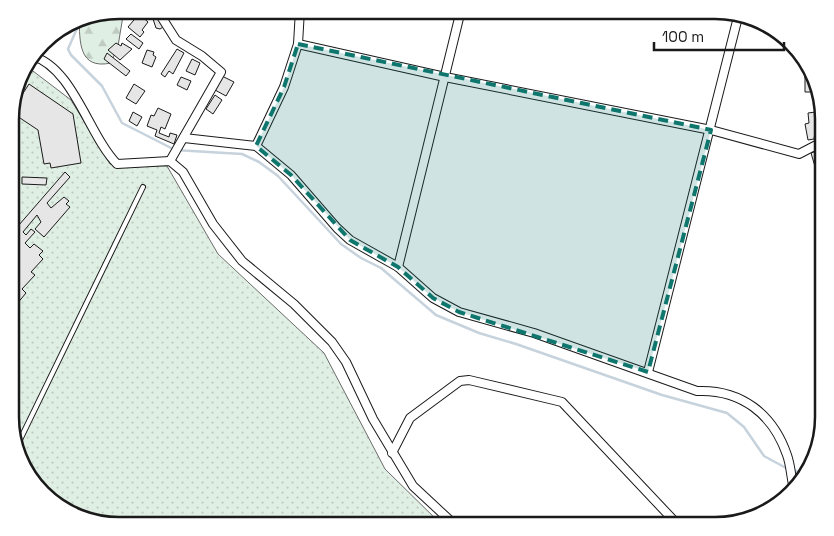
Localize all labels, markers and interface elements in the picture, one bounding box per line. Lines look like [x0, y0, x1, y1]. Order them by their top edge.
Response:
scale bar [654, 20, 784, 52]
text: 100 m [662, 27, 704, 46]

